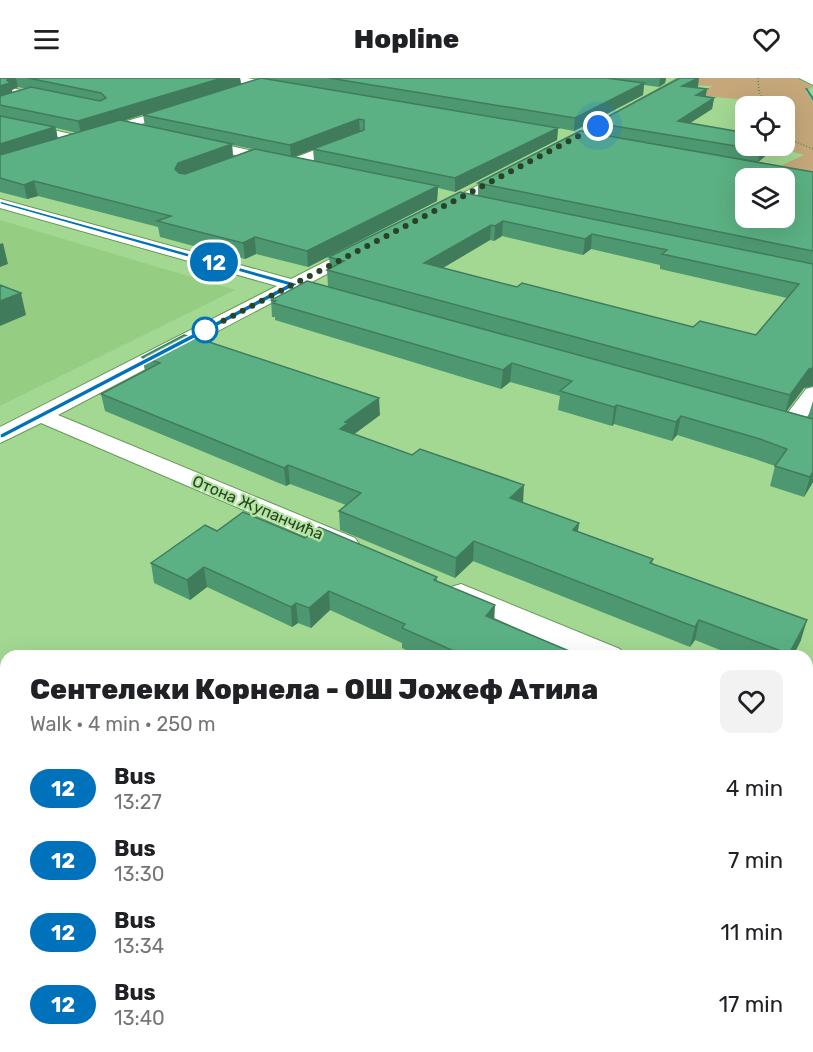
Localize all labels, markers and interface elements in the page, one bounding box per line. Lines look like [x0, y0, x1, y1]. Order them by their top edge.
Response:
icon: menu [30, 23, 63, 56]
text: Hopline [354, 23, 459, 55]
icon: heart [750, 23, 783, 56]
map controls [735, 96, 795, 228]
button: locate [735, 96, 795, 156]
your location [583, 111, 613, 141]
button: layers [735, 168, 795, 228]
line badge: 12 [187, 242, 241, 282]
text: 12 [202, 250, 226, 275]
unlabelled marker [192, 317, 218, 343]
street label: Отона Жупанчића [189, 471, 326, 544]
button: heart [720, 670, 783, 733]
text: Сентелеки Корнела - ОШ Јожеф Атила [30, 673, 598, 706]
text: Walk · 4 min · 250 m [30, 712, 215, 736]
text: Bus [114, 763, 156, 790]
text: 4 min [726, 775, 783, 802]
text: 12 [51, 776, 75, 801]
text: 13:27 [114, 790, 162, 814]
text: Bus [114, 835, 156, 862]
text: 7 min [728, 847, 783, 874]
text: 12 [51, 848, 75, 873]
text: 13:30 [114, 862, 164, 886]
text: Bus [114, 907, 156, 934]
text: 11 min [721, 919, 783, 946]
text: 12 [51, 920, 75, 945]
text: 13:34 [114, 934, 164, 958]
text: Bus [114, 979, 156, 1006]
text: 17 min [719, 991, 783, 1018]
text: 12 [51, 992, 75, 1017]
text: 13:40 [114, 1006, 165, 1030]

